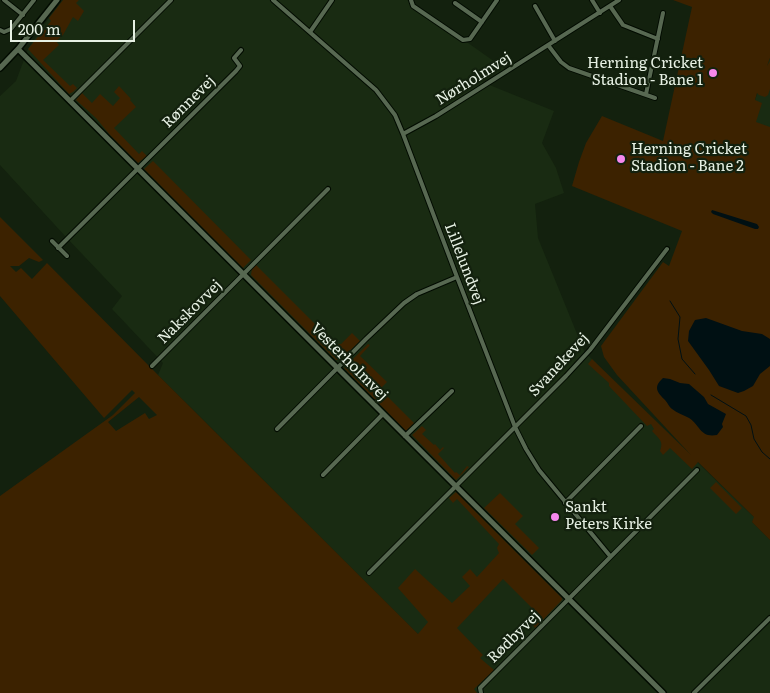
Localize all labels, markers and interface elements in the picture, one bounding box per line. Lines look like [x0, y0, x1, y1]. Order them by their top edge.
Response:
scale bar [12, 10, 138, 42]
text: 200 m [18, 17, 61, 40]
street label: Nørholmvej [433, 49, 515, 109]
place label: Herning Cricket Stadion - Bane 1 [587, 55, 703, 90]
marker: Herning Cricket Stadion - Bane 1 [707, 67, 719, 79]
street label: Rønnevej [159, 72, 219, 132]
place label: Herning Cricket Stadion - Bane 2 [631, 141, 747, 176]
marker: Herning Cricket Stadion - Bane 2 [615, 153, 627, 165]
street label: Lillelundvej [440, 221, 488, 307]
street label: Nakskovvej [154, 276, 226, 348]
street label: Vesterholmvej [306, 319, 392, 405]
street label: Svanekevej [525, 330, 593, 400]
place label: Sankt Peters Kirke [565, 499, 652, 534]
marker: Sankt Peters Kirke [549, 511, 561, 523]
street label: Rødbyvej [484, 607, 544, 667]

